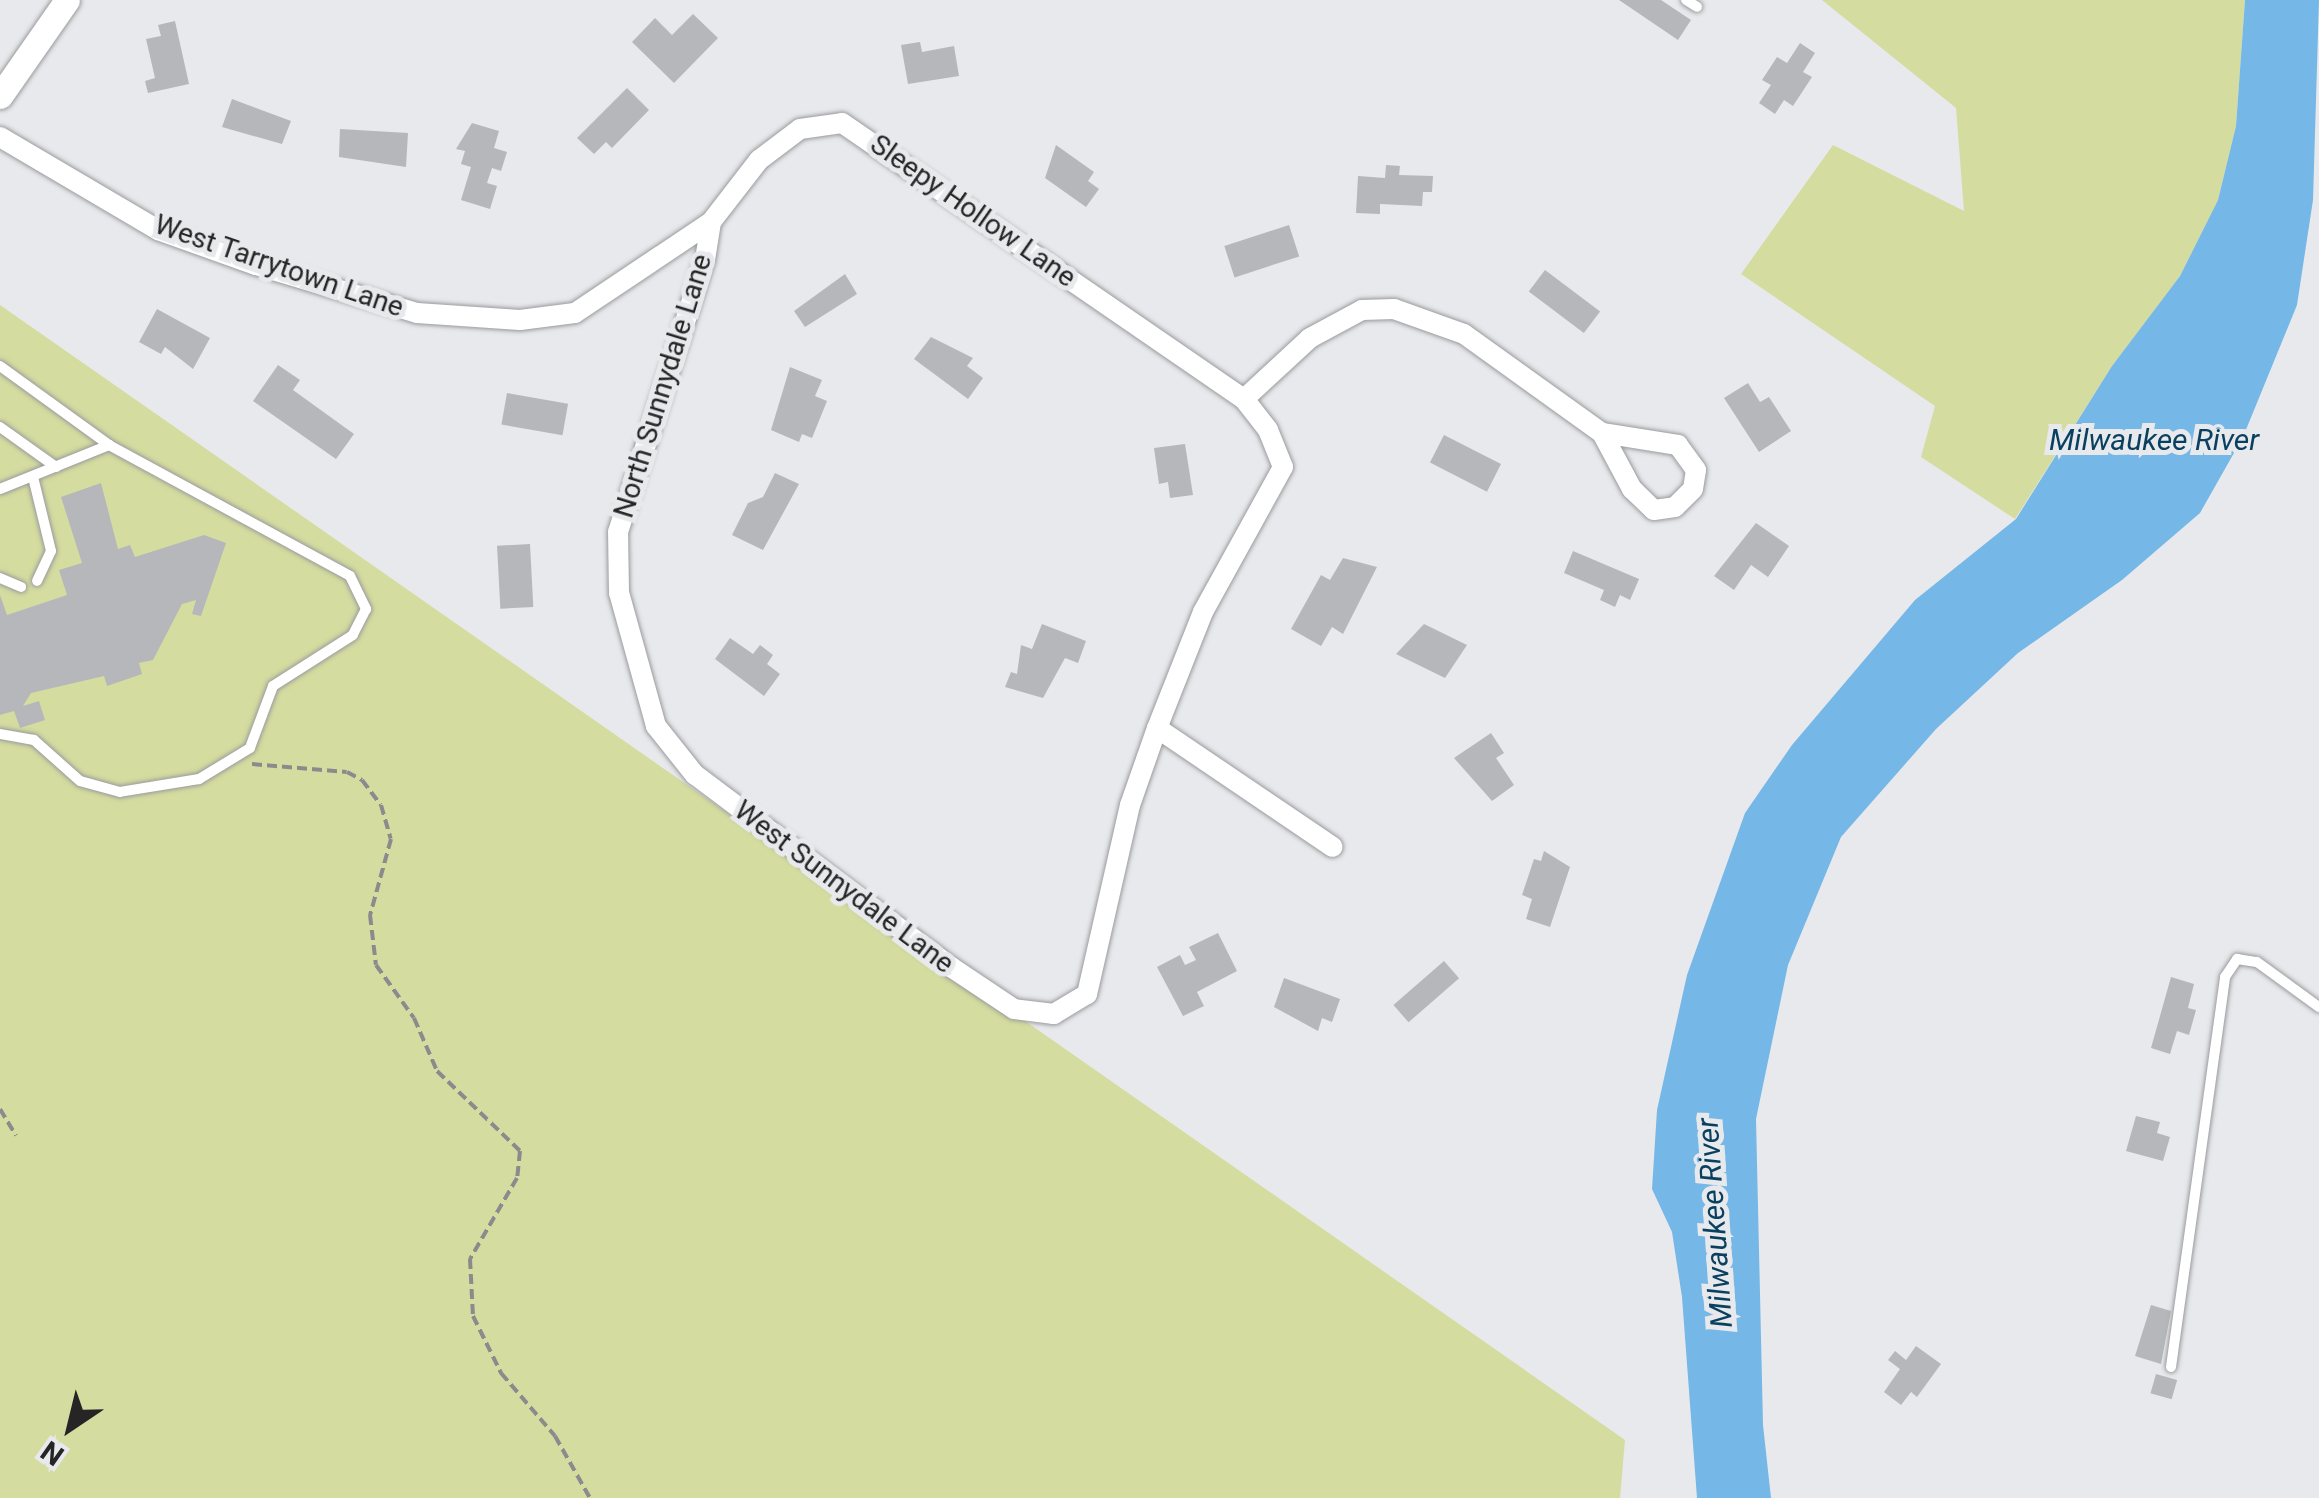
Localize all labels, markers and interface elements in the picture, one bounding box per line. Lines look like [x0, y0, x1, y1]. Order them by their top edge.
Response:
street label: Sleepy Hollow Lane [864, 128, 1082, 294]
street label: West Tarrytown Lane [150, 208, 408, 324]
street label: North Sunnydale Lane [607, 250, 719, 522]
water label: Milwaukee River [2049, 422, 2259, 458]
street label: West Sunnydale Lane [728, 794, 960, 980]
water label: Milwaukee River [1690, 1117, 1740, 1329]
north arrow [20, 1378, 120, 1478]
text: N [35, 1434, 70, 1472]

